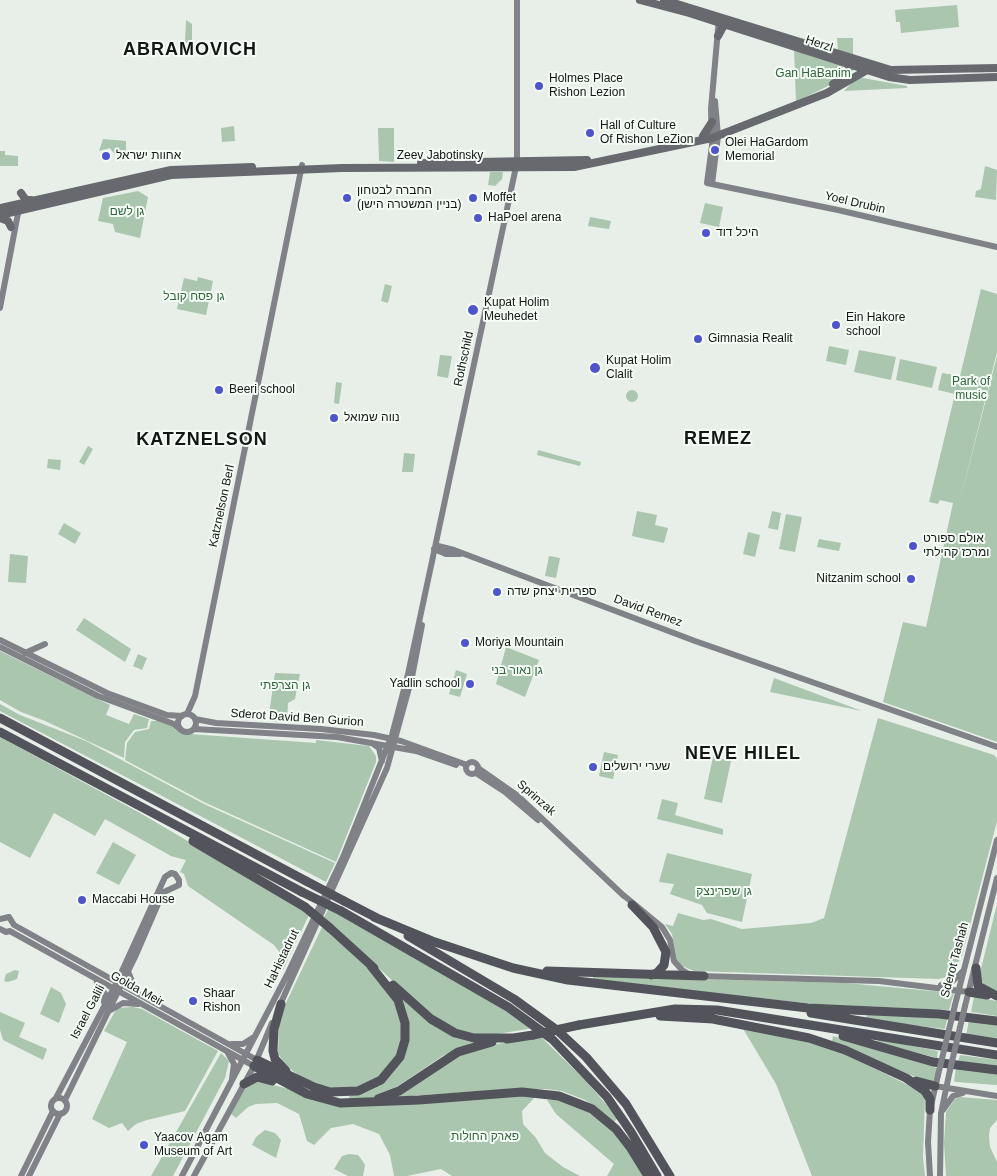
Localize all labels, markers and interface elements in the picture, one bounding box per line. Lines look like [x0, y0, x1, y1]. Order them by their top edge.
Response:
street label: Herzl [803, 33, 835, 55]
district label: ABRAMOVICH [122, 39, 258, 61]
park label: Gan HaBanim [775, 67, 851, 81]
place label: Holmes Place Rishon Lezion [549, 72, 625, 100]
marker: Holmes Place Rishon Lezion [533, 80, 545, 92]
place label: Hall of Culture Of Rishon LeZion [600, 119, 693, 147]
marker: Hall of Culture Of Rishon LeZion [584, 127, 596, 139]
place label: Olei HaGardom Memorial [725, 136, 808, 164]
marker: Olei HaGardom Memorial [709, 144, 721, 156]
place label: אחוות ישראל [116, 149, 181, 163]
street label: Zeev Jabotinsky [397, 149, 483, 163]
marker: אחוות ישראל [100, 150, 112, 162]
place label: החברה לבטחון (בניין המשטרה הישן) [357, 184, 461, 212]
street label: Yoel Drubin [823, 189, 887, 217]
place label: Moffet [483, 191, 516, 205]
marker: החברה לבטחון (בניין המשטרה הישן) [341, 192, 353, 204]
marker: Moffet [467, 192, 479, 204]
park label: גן לשם [110, 205, 144, 219]
place label: HaPoel arena [488, 211, 561, 225]
marker: HaPoel arena [472, 212, 484, 224]
place label: היכל דוד [716, 226, 759, 240]
marker: היכל דוד [700, 227, 712, 239]
park label: גן פסח קובל [163, 290, 225, 304]
place label: Kupat Holim Meuhedet [484, 296, 549, 324]
marker: Kupat Holim Meuhedet [466, 303, 480, 317]
place label: Ein Hakore school [846, 311, 905, 339]
marker: Ein Hakore school [830, 319, 842, 331]
street label: Rothschild [451, 330, 477, 388]
place label: Gimnasia Realit [708, 332, 793, 346]
marker: Gimnasia Realit [692, 333, 704, 345]
place label: Kupat Holim Clalit [606, 354, 671, 382]
marker: Kupat Holim Clalit [588, 361, 602, 375]
park label: Park of music [952, 375, 990, 403]
place label: Beeri school [229, 383, 295, 397]
marker: Beeri school [213, 384, 225, 396]
place label: נווה שמואל [344, 411, 400, 425]
marker: נווה שמואל [328, 412, 340, 424]
district label: REMEZ [683, 428, 753, 450]
district label: KATZNELSON [135, 429, 269, 451]
street label: Katznelson Berl [206, 463, 238, 549]
place label: אולם ספורט ומרכז קהילתי [923, 532, 989, 560]
marker: אולם ספורט ומרכז קהילתי [907, 540, 919, 552]
place label: Nitzanim school [816, 572, 901, 586]
marker: Nitzanim school [905, 573, 917, 585]
place label: ספריית יצחק שדה [507, 585, 597, 599]
marker: ספריית יצחק שדה [491, 586, 503, 598]
street label: David Remez [612, 592, 684, 630]
place label: Moriya Mountain [475, 636, 564, 650]
marker: Moriya Mountain [459, 637, 471, 649]
park label: גן נאור בני [491, 664, 543, 678]
place label: Yadlin school [390, 677, 460, 691]
marker: Yadlin school [464, 678, 476, 690]
park label: גן הצרפתי [260, 679, 310, 693]
street label: Sderot David Ben Gurion [230, 706, 364, 730]
district label: NEVE HILEL [684, 743, 802, 765]
place label: שערי ירושלים [603, 760, 670, 774]
marker: שערי ירושלים [587, 761, 599, 773]
street label: Sprinzak [514, 777, 558, 819]
park label: גן שפרינצק [696, 885, 752, 899]
place label: Maccabi House [92, 893, 175, 907]
marker: Maccabi House [76, 894, 88, 906]
street label: Sderot Tashah [938, 921, 972, 999]
street label: HaHistadrut [262, 927, 302, 991]
street label: Golda Meir [108, 968, 166, 1010]
street label: Israel Galili [68, 982, 108, 1042]
place label: Shaar Rishon [203, 987, 240, 1015]
marker: Shaar Rishon [187, 995, 199, 1007]
park label: פארק החולות [451, 1130, 519, 1144]
place label: Yaacov Agam Museum of Art [154, 1131, 232, 1159]
marker: Yaacov Agam Museum of Art [138, 1139, 150, 1151]

